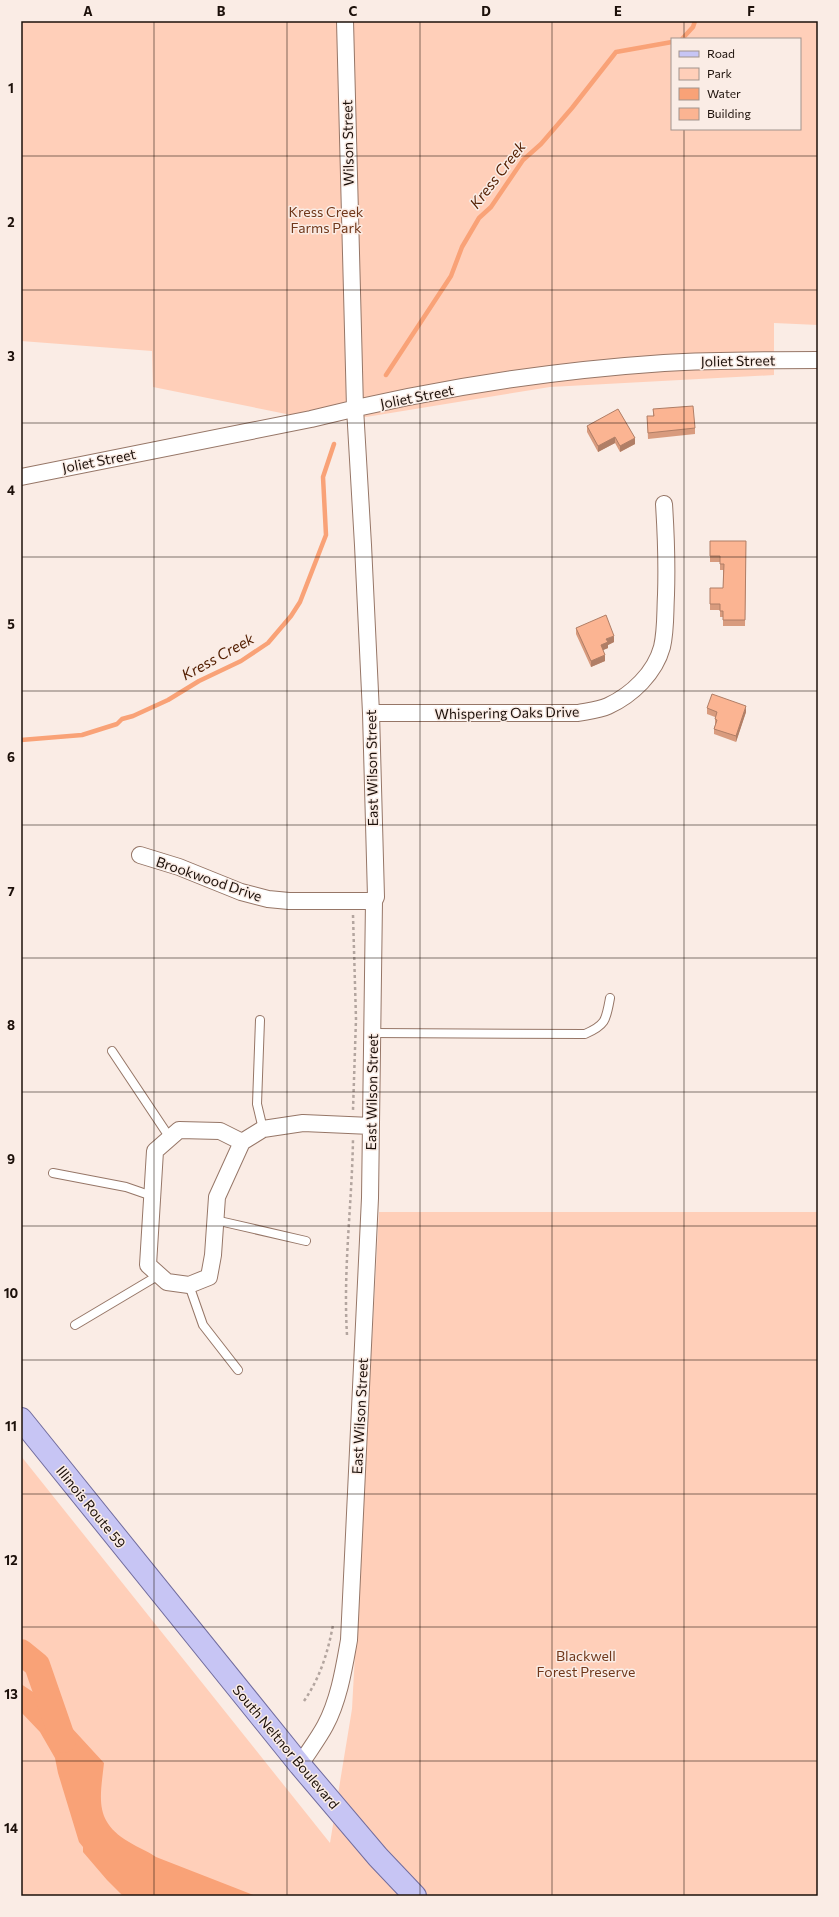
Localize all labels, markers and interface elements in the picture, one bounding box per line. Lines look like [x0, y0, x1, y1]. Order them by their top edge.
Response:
text: A [83, 3, 93, 19]
text: B [217, 3, 226, 19]
text: C [349, 3, 358, 19]
text: D [481, 3, 491, 19]
text: E [614, 3, 622, 19]
text: F [747, 3, 755, 19]
legend [671, 38, 801, 130]
text: Road [707, 46, 735, 60]
text: Park [707, 66, 733, 80]
text: 1 [8, 80, 14, 96]
text: Water [707, 86, 741, 100]
street label: Wilson Street [338, 99, 357, 186]
text: Building [707, 106, 751, 120]
water label: Kress Creek [465, 137, 530, 212]
park label: Kress Creek Farms Park [289, 203, 364, 236]
text: 2 [7, 214, 15, 230]
text: 3 [7, 348, 15, 364]
street label: Joliet Street [700, 351, 776, 370]
street label: Joliet Street [379, 381, 456, 412]
street label: Joliet Street [61, 445, 138, 476]
text: 4 [7, 482, 15, 498]
text: 5 [7, 616, 15, 632]
water label: Kress Creek [178, 628, 258, 683]
street label: Whispering Oaks Drive [435, 703, 579, 722]
street label: East Wilson Street [362, 709, 381, 827]
text: 6 [7, 749, 15, 765]
street label: Brookwood Drive [154, 852, 264, 905]
text: 7 [7, 883, 15, 899]
text: 8 [7, 1017, 15, 1033]
street label: East Wilson Street [362, 1033, 381, 1151]
text: 9 [7, 1151, 15, 1167]
text: 10 [4, 1285, 19, 1301]
street label: East Wilson Street [348, 1357, 371, 1475]
text: 11 [5, 1418, 17, 1434]
street label: Illinois Route 59 [53, 1462, 130, 1551]
text: 12 [4, 1552, 18, 1568]
park label: Blackwell Forest Preserve [537, 1647, 635, 1680]
street label: South Neltnor Boulevard [230, 1681, 343, 1812]
text: 13 [4, 1686, 18, 1702]
text: 14 [4, 1820, 18, 1836]

